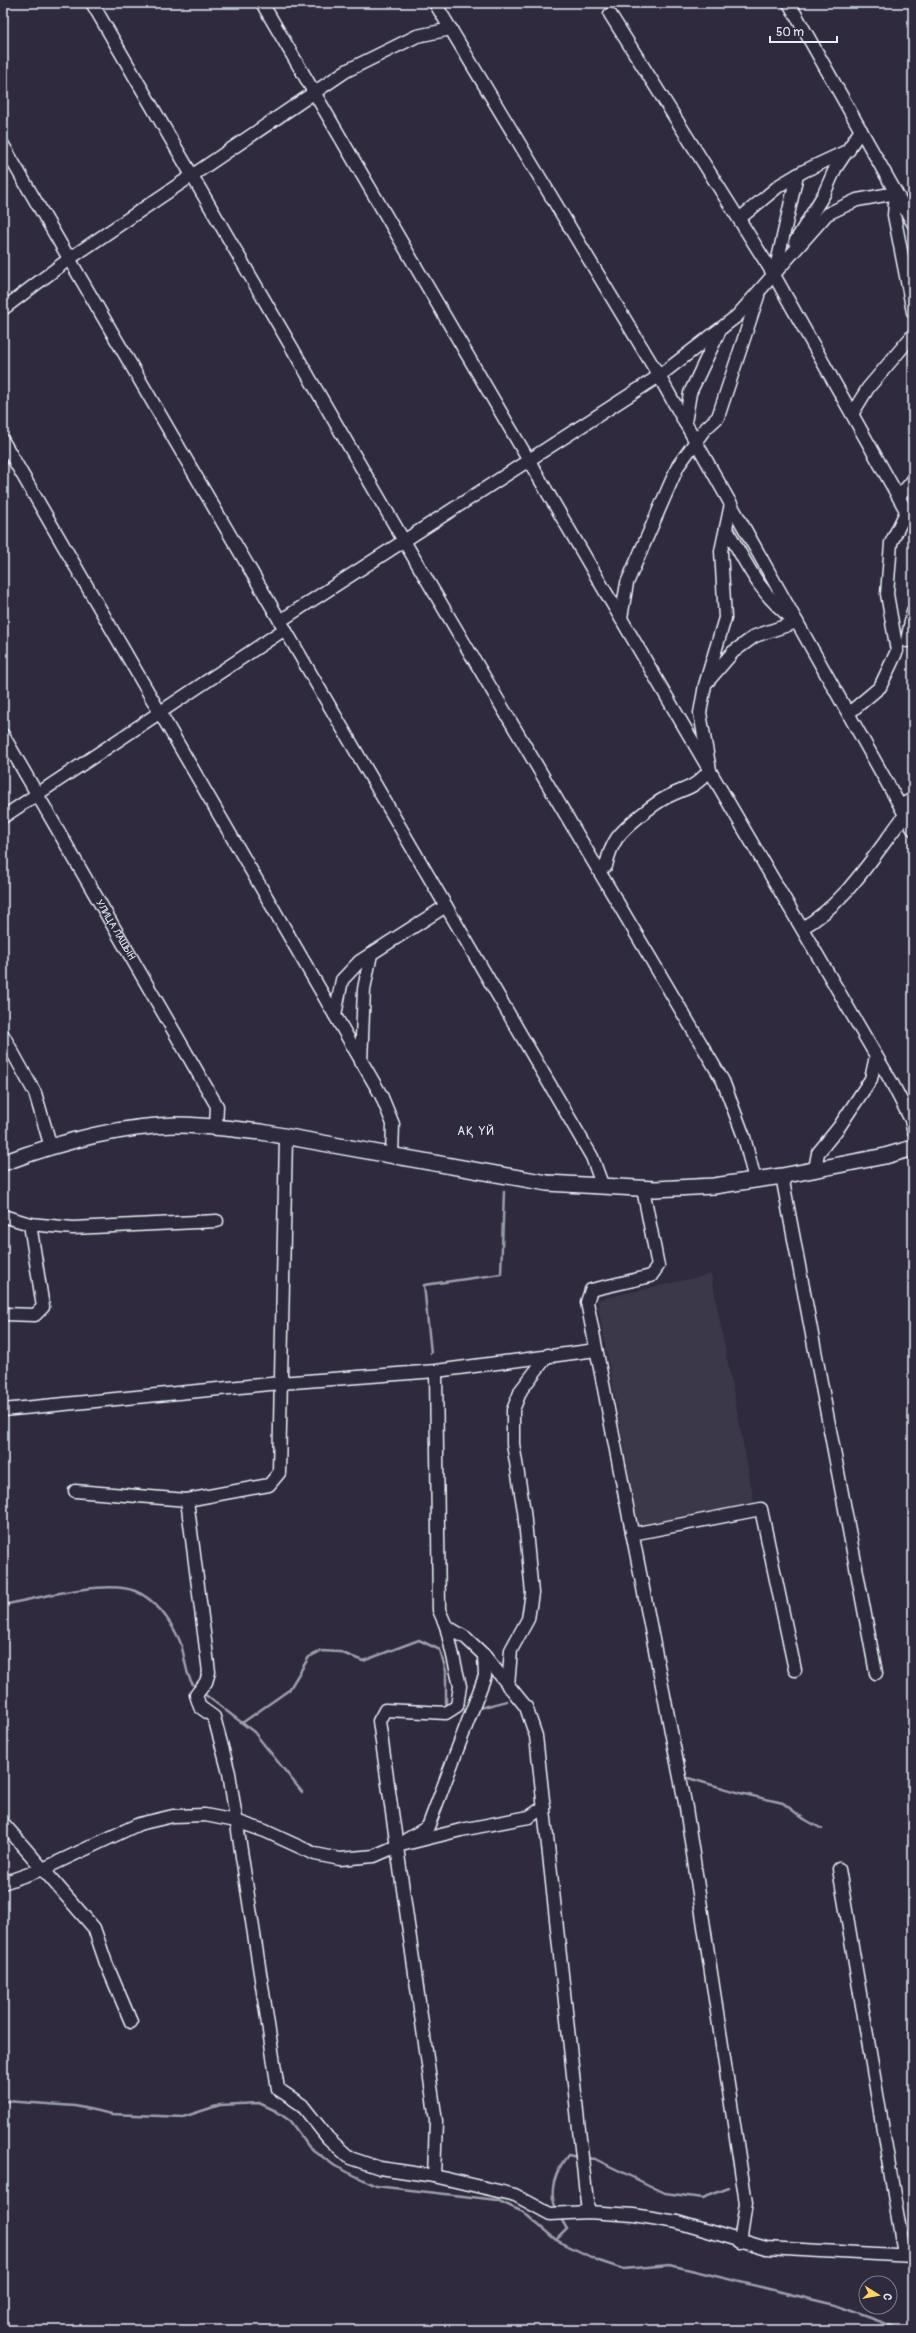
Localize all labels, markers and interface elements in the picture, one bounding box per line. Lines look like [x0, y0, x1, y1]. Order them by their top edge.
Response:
scale bar [770, 18, 837, 44]
text: 50 m [776, 25, 804, 40]
street label: УЛИЦА ЛАШЫН [93, 897, 138, 962]
district label: АҚ ҮЙ [457, 1124, 495, 1139]
north arrow [858, 2275, 898, 2315]
text: С [880, 2292, 894, 2302]

